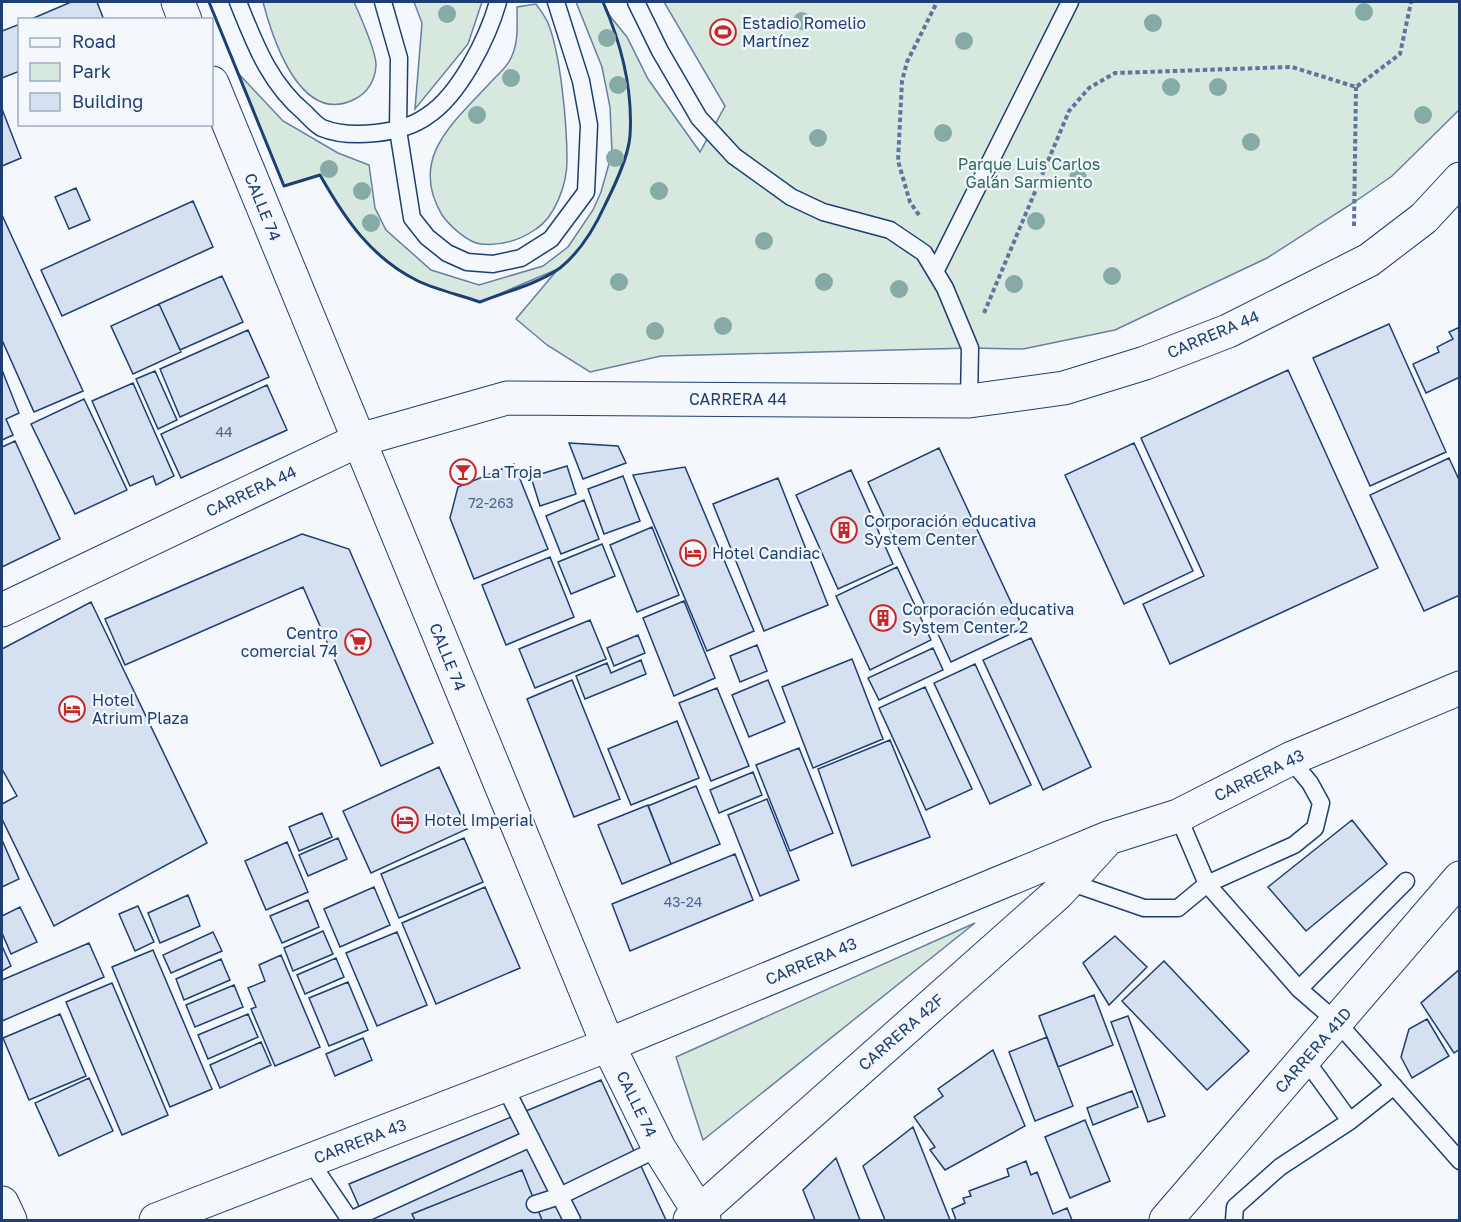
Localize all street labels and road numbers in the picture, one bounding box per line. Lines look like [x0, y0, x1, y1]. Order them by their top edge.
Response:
street label: CALLE 74 [240, 170, 286, 244]
street label: CARRERA 44 [1164, 306, 1262, 362]
street label: CARRERA 44 [689, 389, 787, 409]
street label: CARRERA 44 [202, 461, 300, 521]
street label: CALLE 74 [425, 620, 471, 694]
street label: CARRERA 43 [1211, 745, 1307, 805]
street label: CARRERA 43 [762, 933, 860, 989]
street label: CARRERA 42F [854, 989, 948, 1075]
street label: CARRERA 41D [1270, 1003, 1356, 1097]
street label: CALLE 74 [612, 1067, 662, 1141]
street label: CARRERA 43 [311, 1114, 409, 1168]

